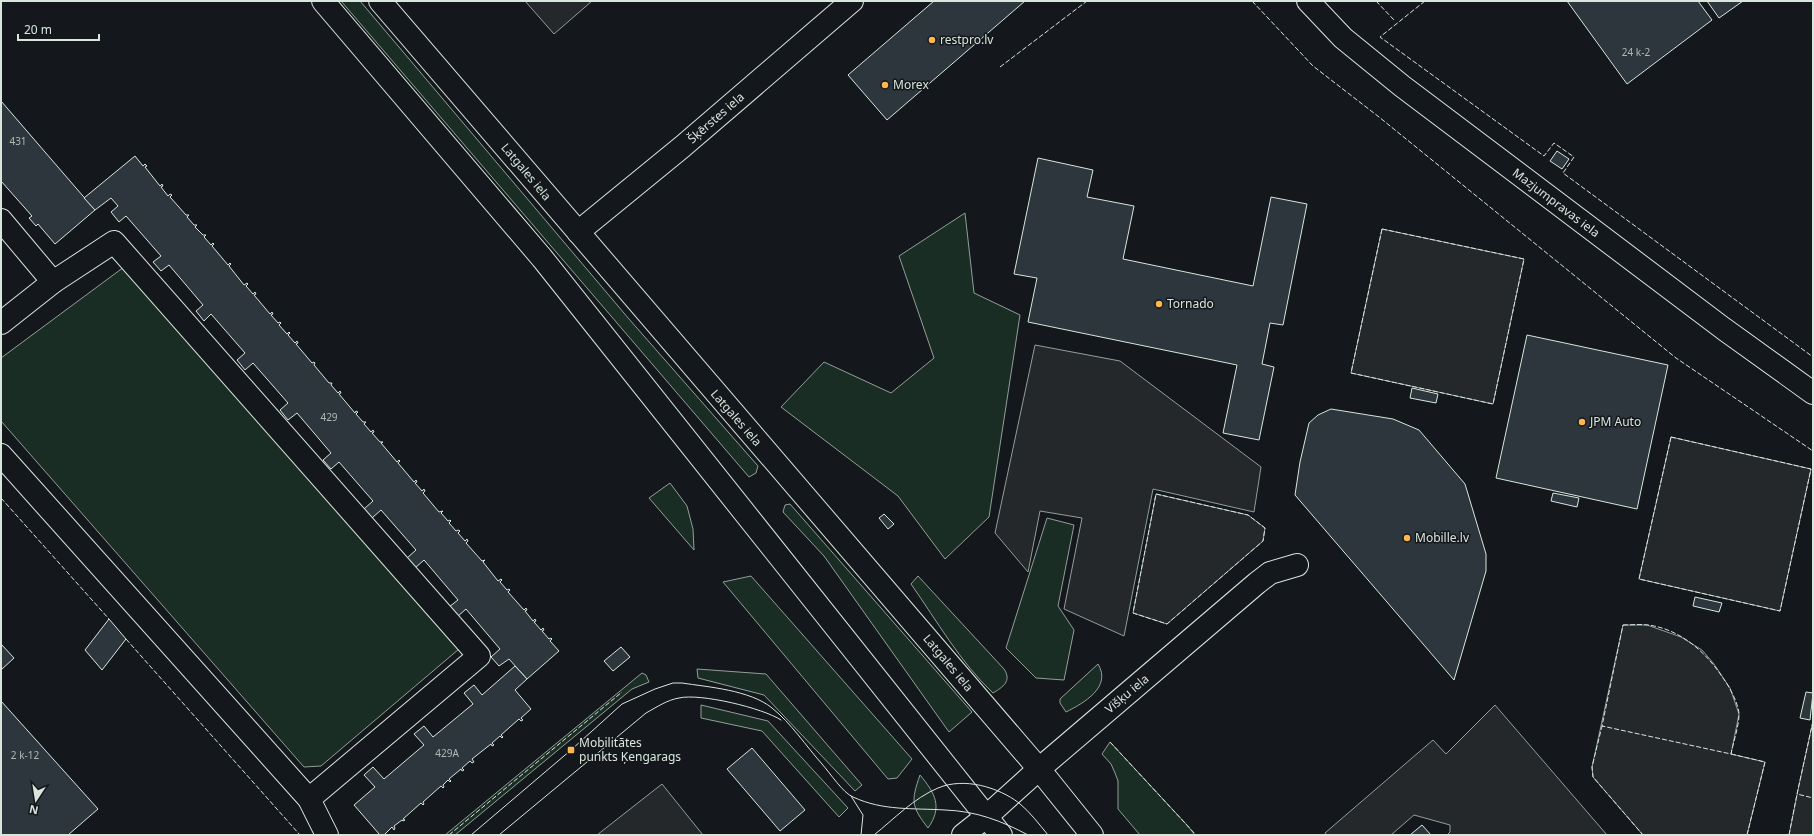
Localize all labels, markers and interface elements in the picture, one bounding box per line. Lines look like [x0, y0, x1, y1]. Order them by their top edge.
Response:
scale bar [18, 16, 99, 42]
text: 20 m [24, 21, 52, 38]
place label: restpro.lv [940, 31, 994, 48]
marker: restpro.lv [927, 35, 937, 45]
house number: 24 k-2 [1622, 45, 1650, 59]
place label: Morex [893, 76, 929, 93]
marker: Morex [880, 80, 890, 90]
street label: Šķērstes iela [684, 88, 748, 147]
house number: 431 [9, 134, 27, 148]
street label: Latgales iela [497, 139, 555, 204]
street label: Mazjumpravas iela [1509, 164, 1603, 241]
place label: Tornado [1167, 295, 1214, 312]
marker: Tornado [1154, 299, 1164, 309]
street label: Latgales iela [707, 386, 766, 450]
house number: 429 [320, 410, 338, 424]
place label: JPM Auto [1589, 413, 1641, 430]
marker: JPM Auto [1577, 417, 1587, 427]
place label: Mobille.lv [1415, 529, 1470, 546]
marker: Mobille.lv [1402, 533, 1412, 543]
street label: Latgales iela [919, 630, 977, 695]
street label: Višķu iela [1101, 670, 1152, 717]
place label: Mobilitātes punkts Ķengarags [579, 734, 681, 765]
marker: Mobilitātes punkts Ķengarags [566, 745, 576, 755]
house number: 429A [435, 746, 459, 760]
house number: 2 k-12 [11, 748, 39, 762]
north arrow [16, 780, 56, 820]
text: N [28, 802, 40, 819]

